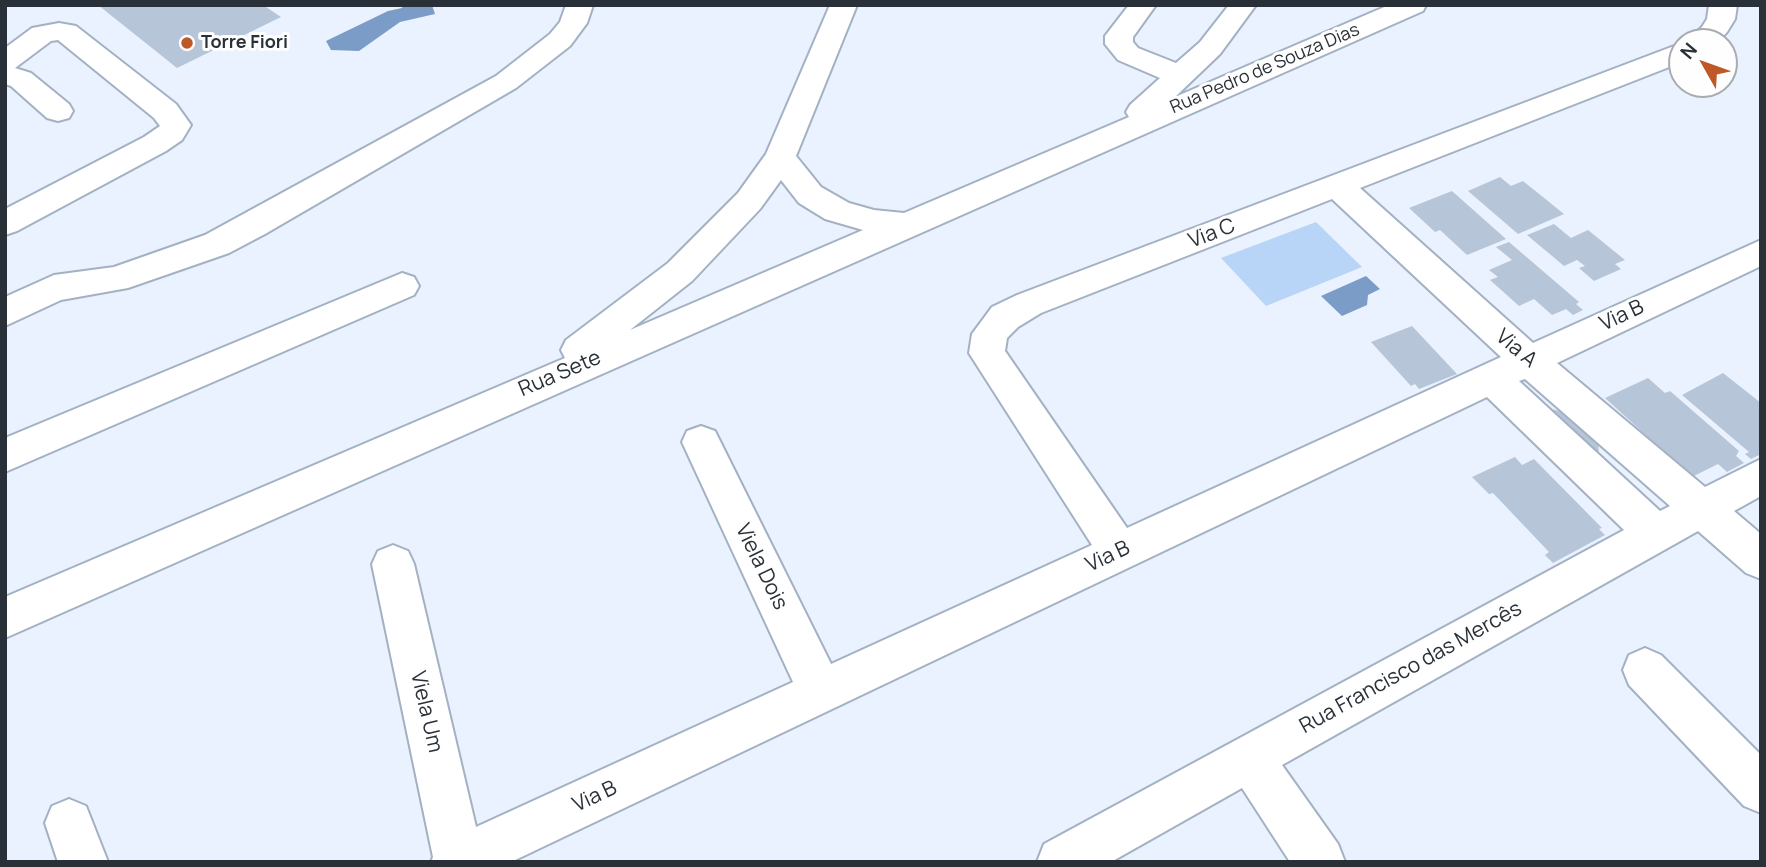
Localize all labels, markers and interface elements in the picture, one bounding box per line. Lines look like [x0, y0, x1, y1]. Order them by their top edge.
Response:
street label: Rua Pedro de Souza Dias [1167, 19, 1363, 119]
north arrow [1668, 28, 1738, 98]
place label: Torre Fiori [201, 32, 288, 54]
marker: Torre Fiori [179, 35, 195, 51]
text: N [1674, 37, 1703, 64]
street label: Via C [1185, 214, 1239, 254]
street label: Via B [1596, 295, 1648, 337]
street label: Via A [1490, 324, 1542, 374]
street label: Rua Sete [515, 345, 605, 403]
street label: Viela Dois [729, 520, 793, 614]
street label: Via B [1082, 536, 1134, 578]
street label: Rua Francisco das Mercês [1296, 596, 1526, 740]
street label: Viela Um [404, 669, 448, 755]
street label: Via B [569, 776, 621, 818]

